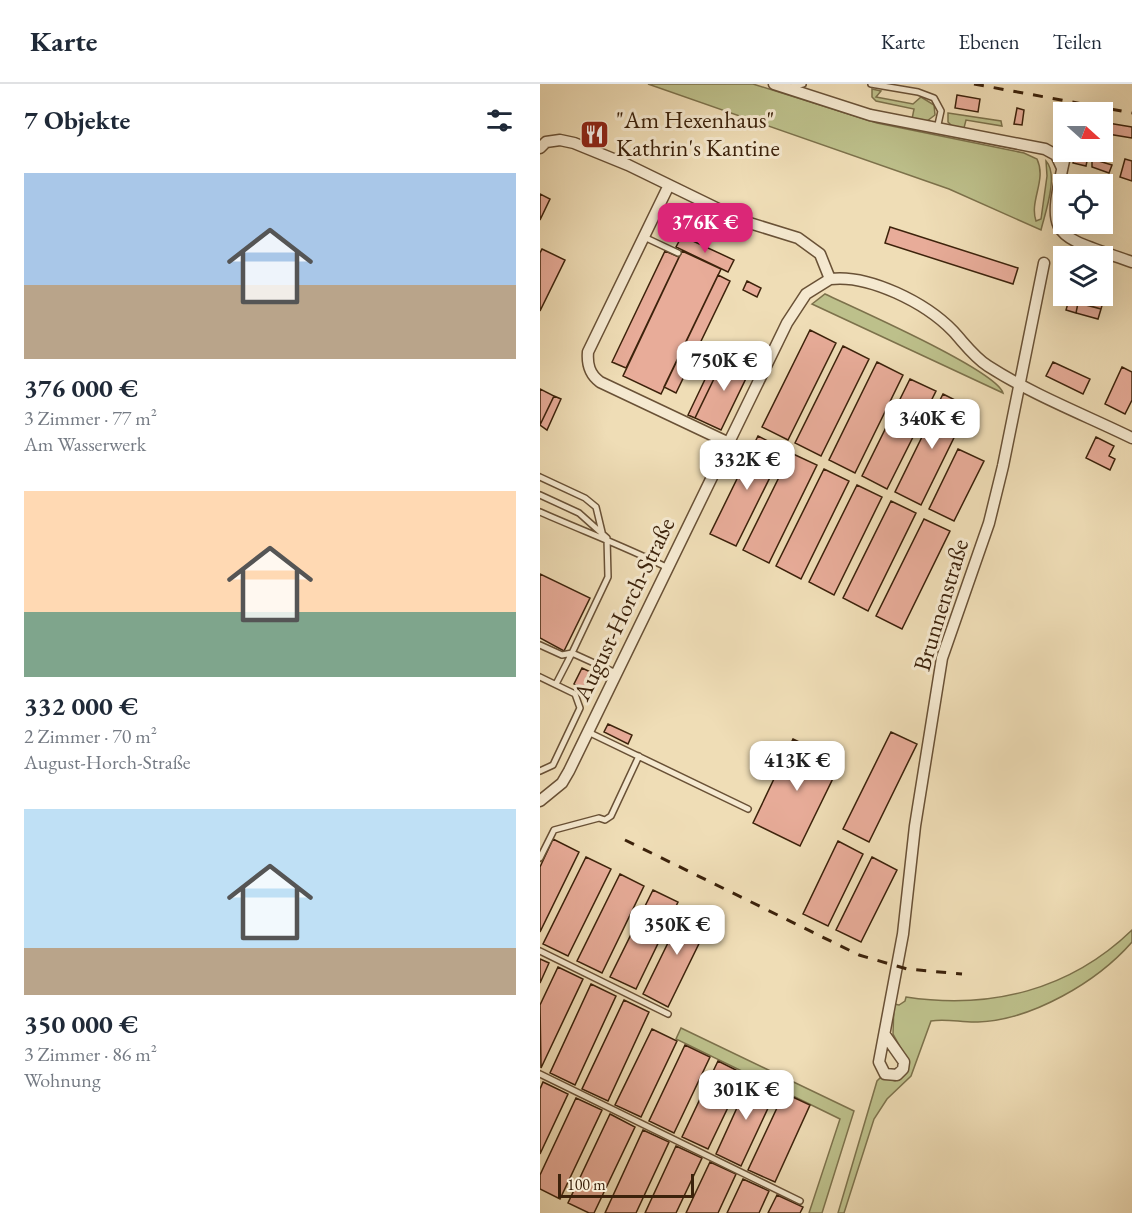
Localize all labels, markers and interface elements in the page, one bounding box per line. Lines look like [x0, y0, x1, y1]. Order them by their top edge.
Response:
text: Karte [30, 23, 97, 59]
text: Karte [881, 28, 925, 55]
text: Ebenen [958, 28, 1019, 55]
text: Teilen [1052, 28, 1102, 55]
north arrow [1053, 102, 1113, 162]
map controls [1053, 102, 1113, 306]
text: 7 Objekte [24, 103, 130, 137]
icon: filters [483, 104, 516, 137]
place label: "Am Hexenhaus" Kathrin's Kantine [616, 104, 780, 163]
restaurant icon: "Am Hexenhaus" Kathrin's Kantine [579, 118, 611, 150]
button: locate [1053, 174, 1113, 234]
pin: 376K € [656, 203, 754, 254]
text: 376K € [672, 209, 738, 235]
icon: home [216, 212, 324, 320]
button: layers [1053, 246, 1113, 306]
pin: 750K € [675, 341, 773, 392]
text: 750K € [691, 347, 757, 373]
text: 376 000 € [24, 371, 138, 405]
pin: 340K € [883, 399, 981, 450]
text: 3 Zimmer · 77 m² [24, 405, 157, 431]
text: 340K € [899, 405, 965, 431]
text: Am Wasserwerk [24, 431, 146, 457]
pin: 332K € [698, 440, 796, 491]
text: 332K € [714, 446, 780, 472]
street label: August-Horch-Straße [565, 512, 681, 706]
icon: home [216, 530, 324, 638]
street label: Brunnenstraße [906, 535, 975, 675]
text: 332 000 € [24, 689, 138, 723]
text: 2 Zimmer · 70 m² [24, 723, 157, 749]
pin: 413K € [748, 741, 846, 792]
text: 413K € [764, 747, 830, 773]
text: August-Horch-Straße [24, 749, 191, 775]
icon: home [216, 848, 324, 956]
pin: 350K € [628, 905, 726, 956]
text: 350K € [644, 911, 710, 937]
text: 350 000 € [24, 1007, 138, 1041]
text: 3 Zimmer · 86 m² [24, 1041, 157, 1067]
text: Wohnung [24, 1067, 101, 1093]
pin: 301K € [697, 1070, 795, 1121]
text: 301K € [713, 1076, 779, 1102]
scale bar [558, 1171, 694, 1198]
text: 100 m [567, 1174, 606, 1195]

